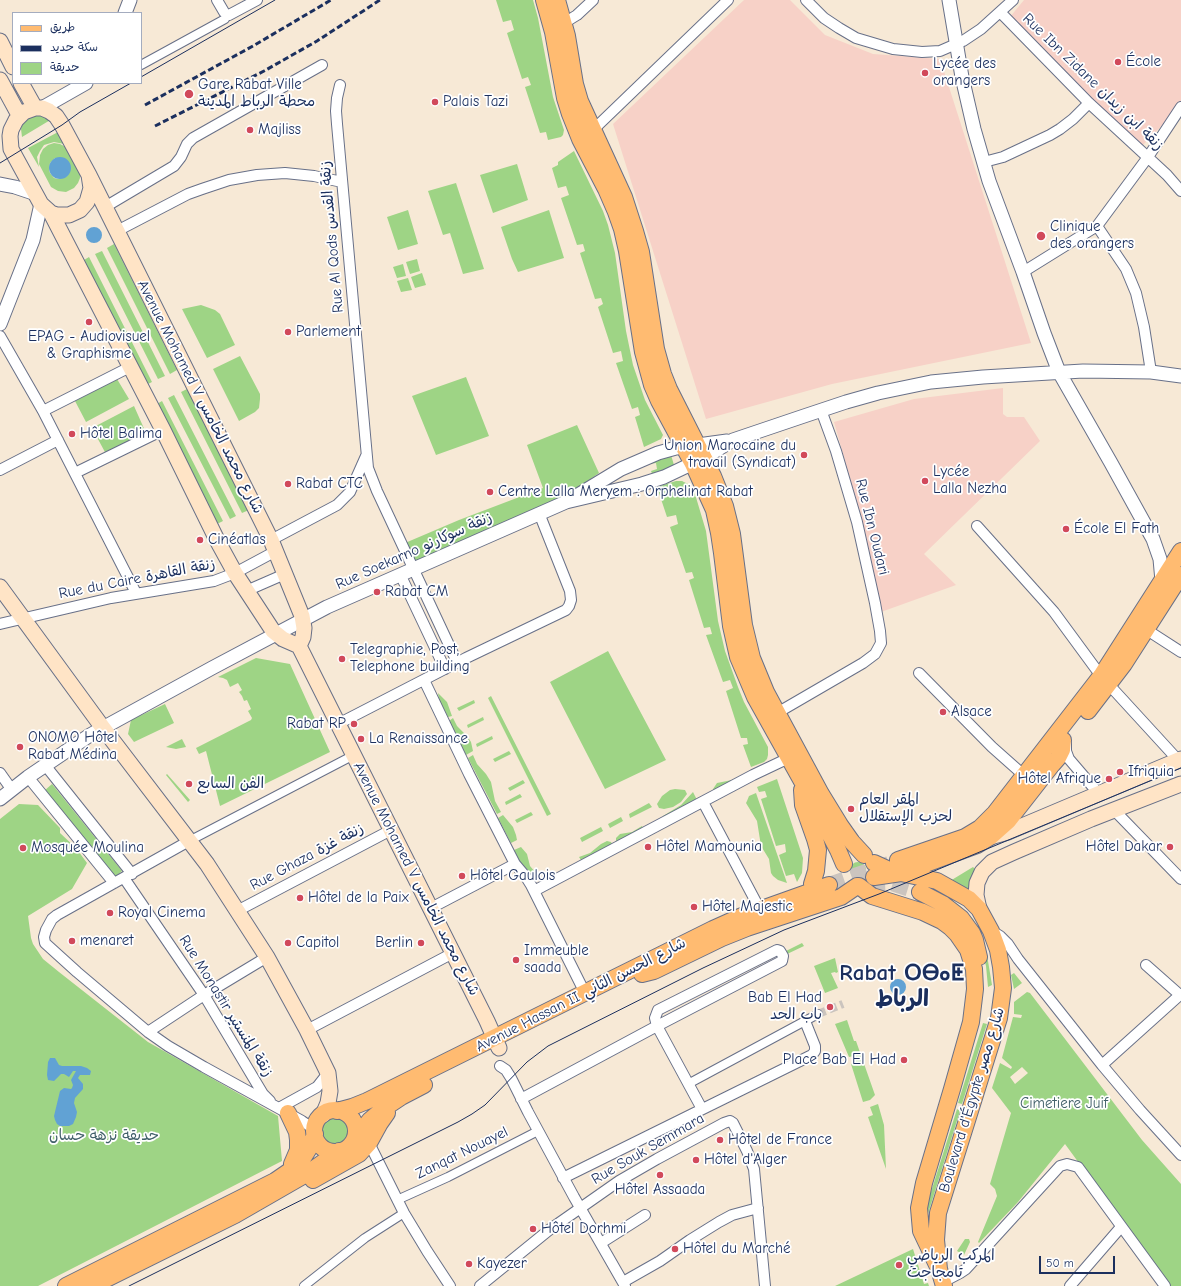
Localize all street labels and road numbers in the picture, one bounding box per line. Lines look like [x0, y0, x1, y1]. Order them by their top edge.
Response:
street label: Rue Ibn Zidane زنقة ابن زيدان [1019, 10, 1167, 154]
street label: Rue Al Qods زنقة القدس [316, 160, 348, 314]
street label: Avenue Mohamed V شارع محمد الخامس [133, 277, 267, 517]
street label: Rue Ibn Oudari [851, 477, 893, 577]
street label: Rue Soekarno زنقة سوكارنو [333, 508, 495, 594]
street label: Rue du Caire زنقة القاهرة [57, 555, 217, 603]
street label: Avenue Mohamed V شارع محمد الخامس [349, 759, 483, 999]
street label: Rue Ghaza زنقة غزة [247, 819, 367, 895]
street label: Rue Monastir زنقة المنستير [175, 932, 277, 1080]
street label: Avenue Hassan II شارع الحسن الثاني [473, 934, 689, 1056]
street label: Boulevard d'Égypte شارع مصر [935, 1005, 1009, 1195]
street label: Rue Souk Semmara [588, 1109, 708, 1189]
street label: Zanqat Nouayel [413, 1123, 511, 1183]

